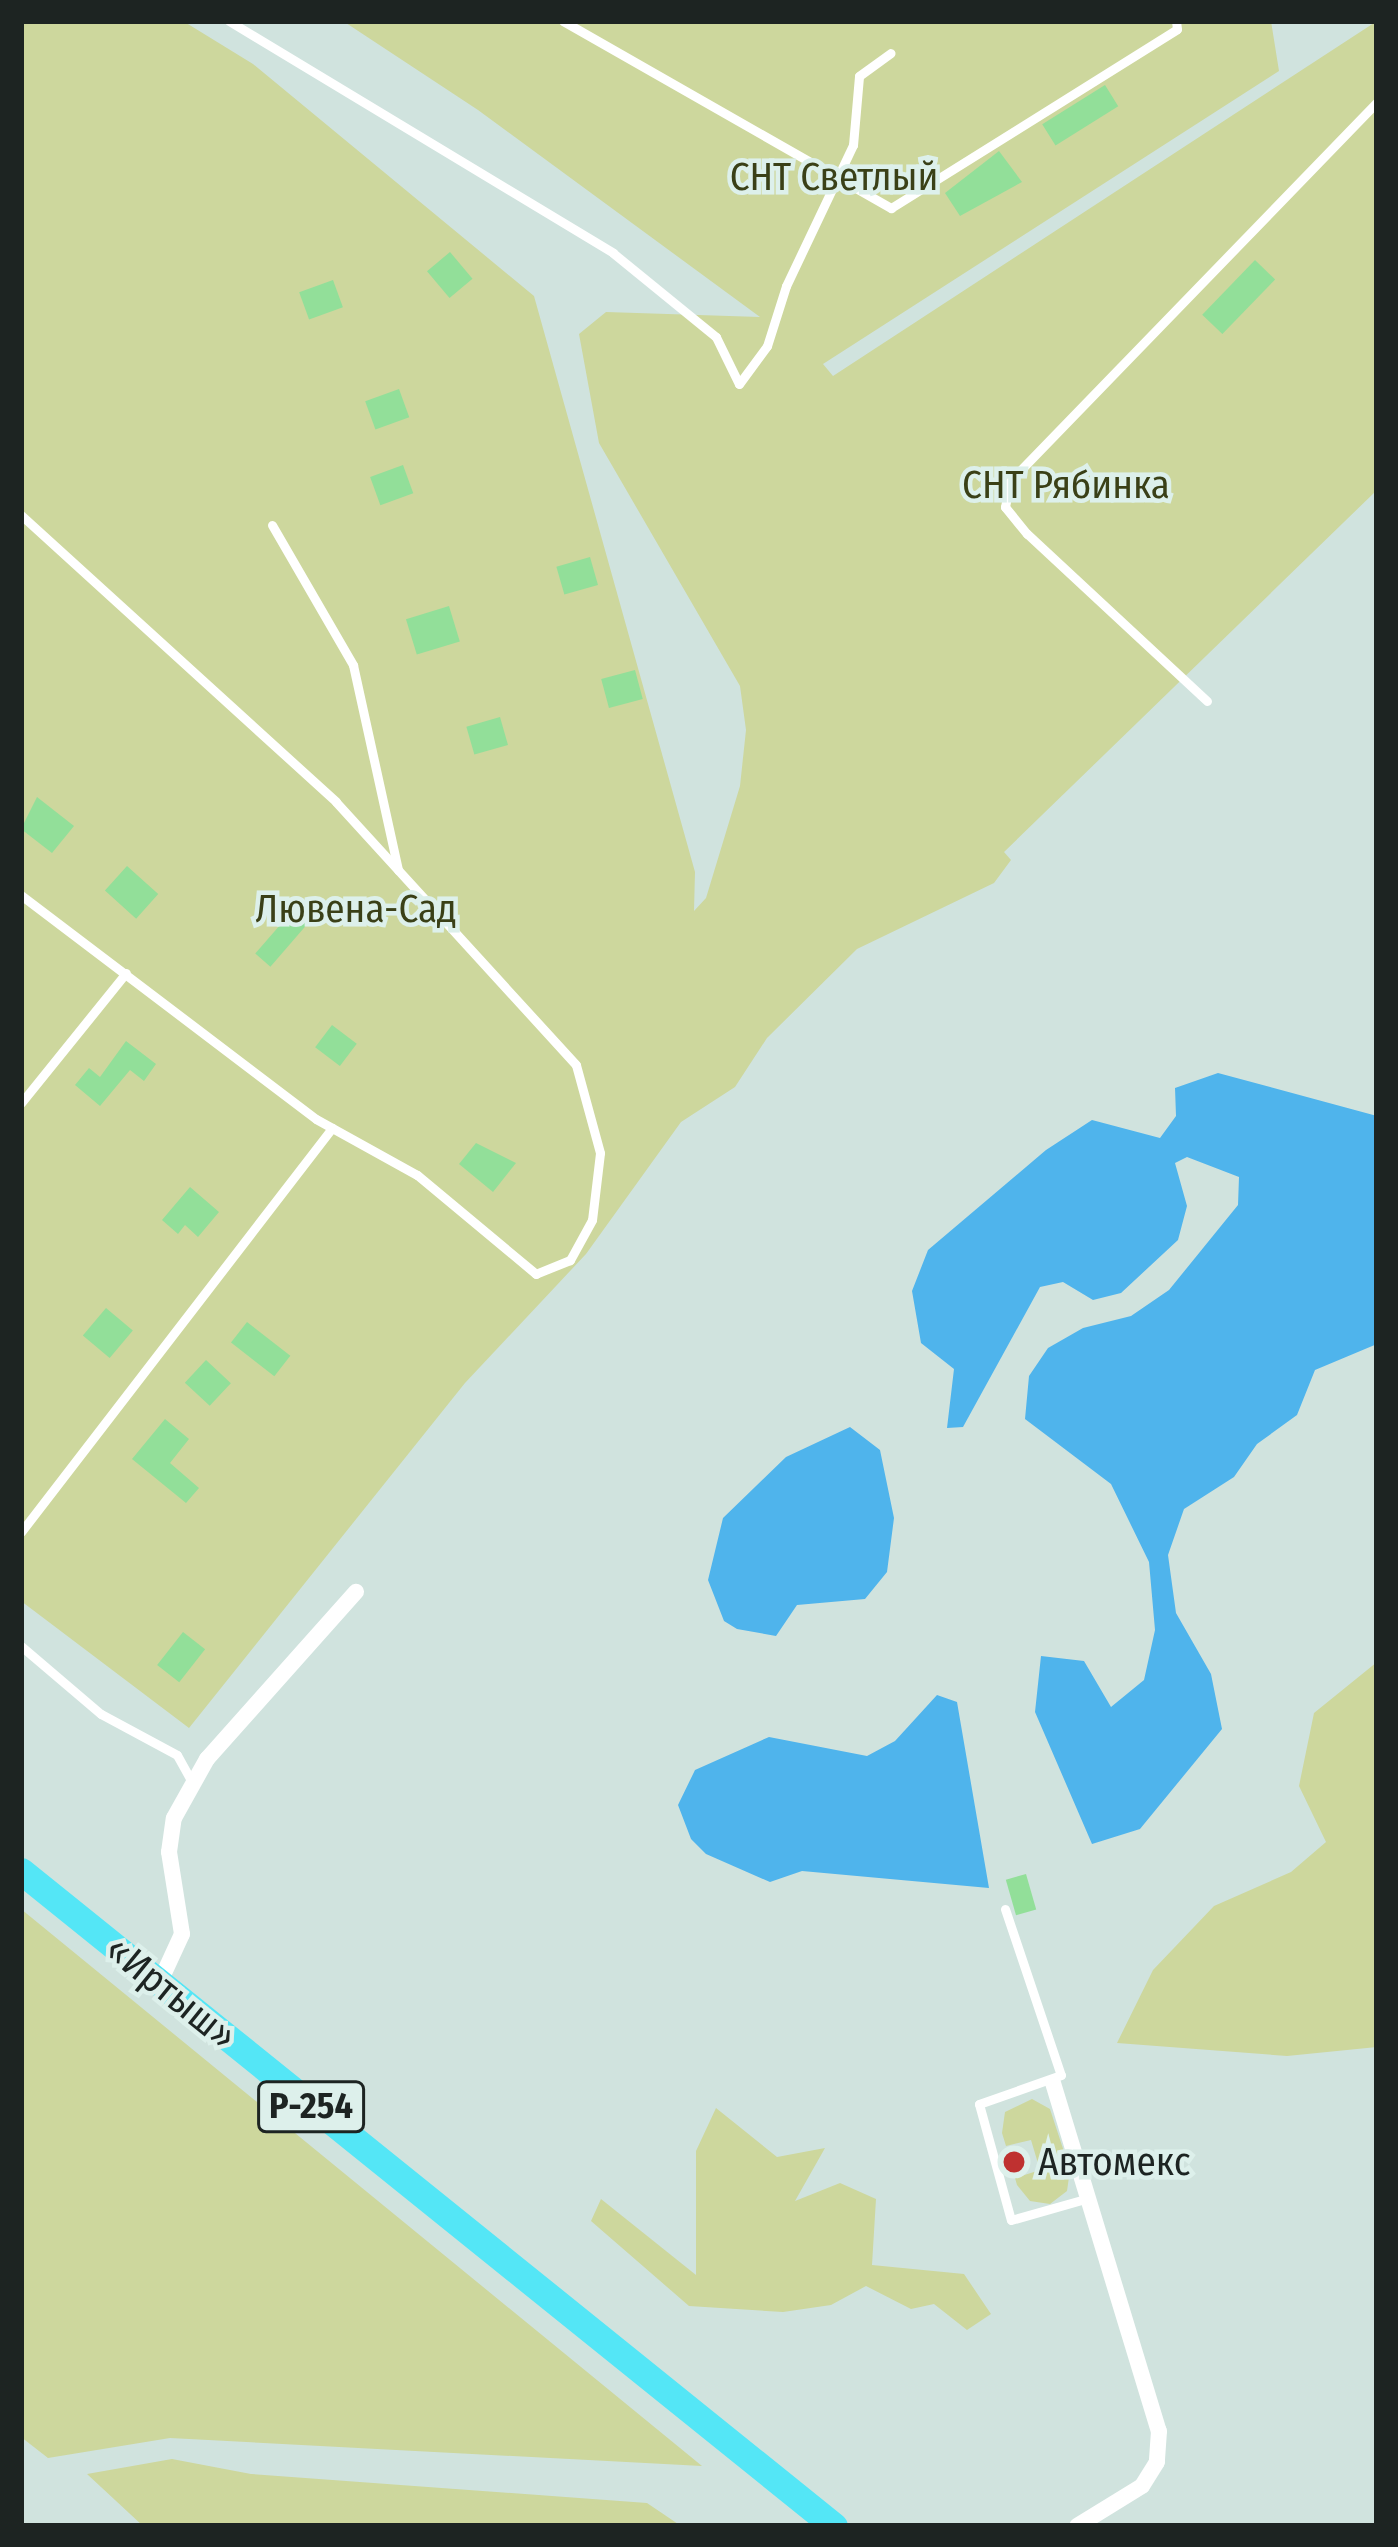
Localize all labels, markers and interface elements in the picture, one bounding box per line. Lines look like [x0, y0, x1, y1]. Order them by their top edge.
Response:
park label: СНТ Светлый [730, 154, 938, 200]
park label: СНТ Рябинка [962, 462, 1170, 508]
park label: Лювена-Сад [255, 886, 457, 932]
street label: «Иртыш» [96, 1926, 246, 2060]
road number: Р-254 [257, 2077, 365, 2137]
place label: Автомекс [1038, 2139, 1190, 2185]
marker: Автомекс [1001, 2149, 1027, 2175]

